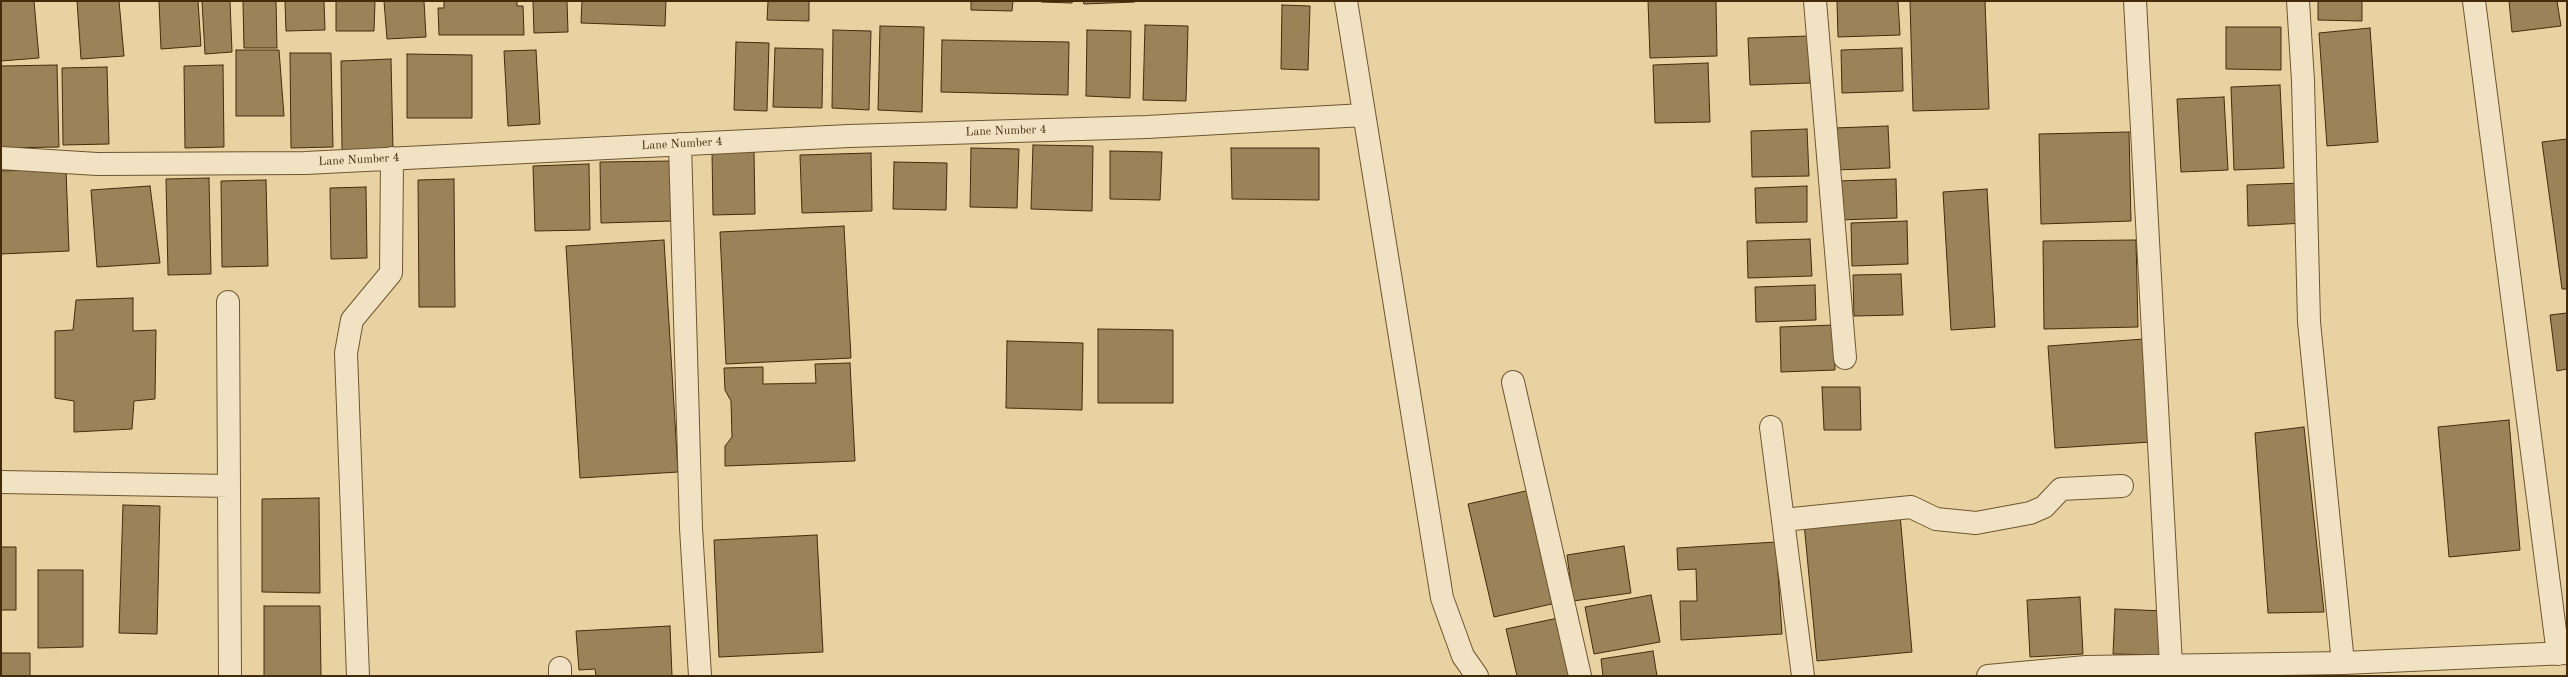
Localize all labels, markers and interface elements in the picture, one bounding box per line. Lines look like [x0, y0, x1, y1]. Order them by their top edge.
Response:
street label: Lane Number 4 [965, 122, 1047, 140]
street label: Lane Number 4 [641, 135, 723, 153]
street label: Lane Number 4 [318, 151, 400, 169]

